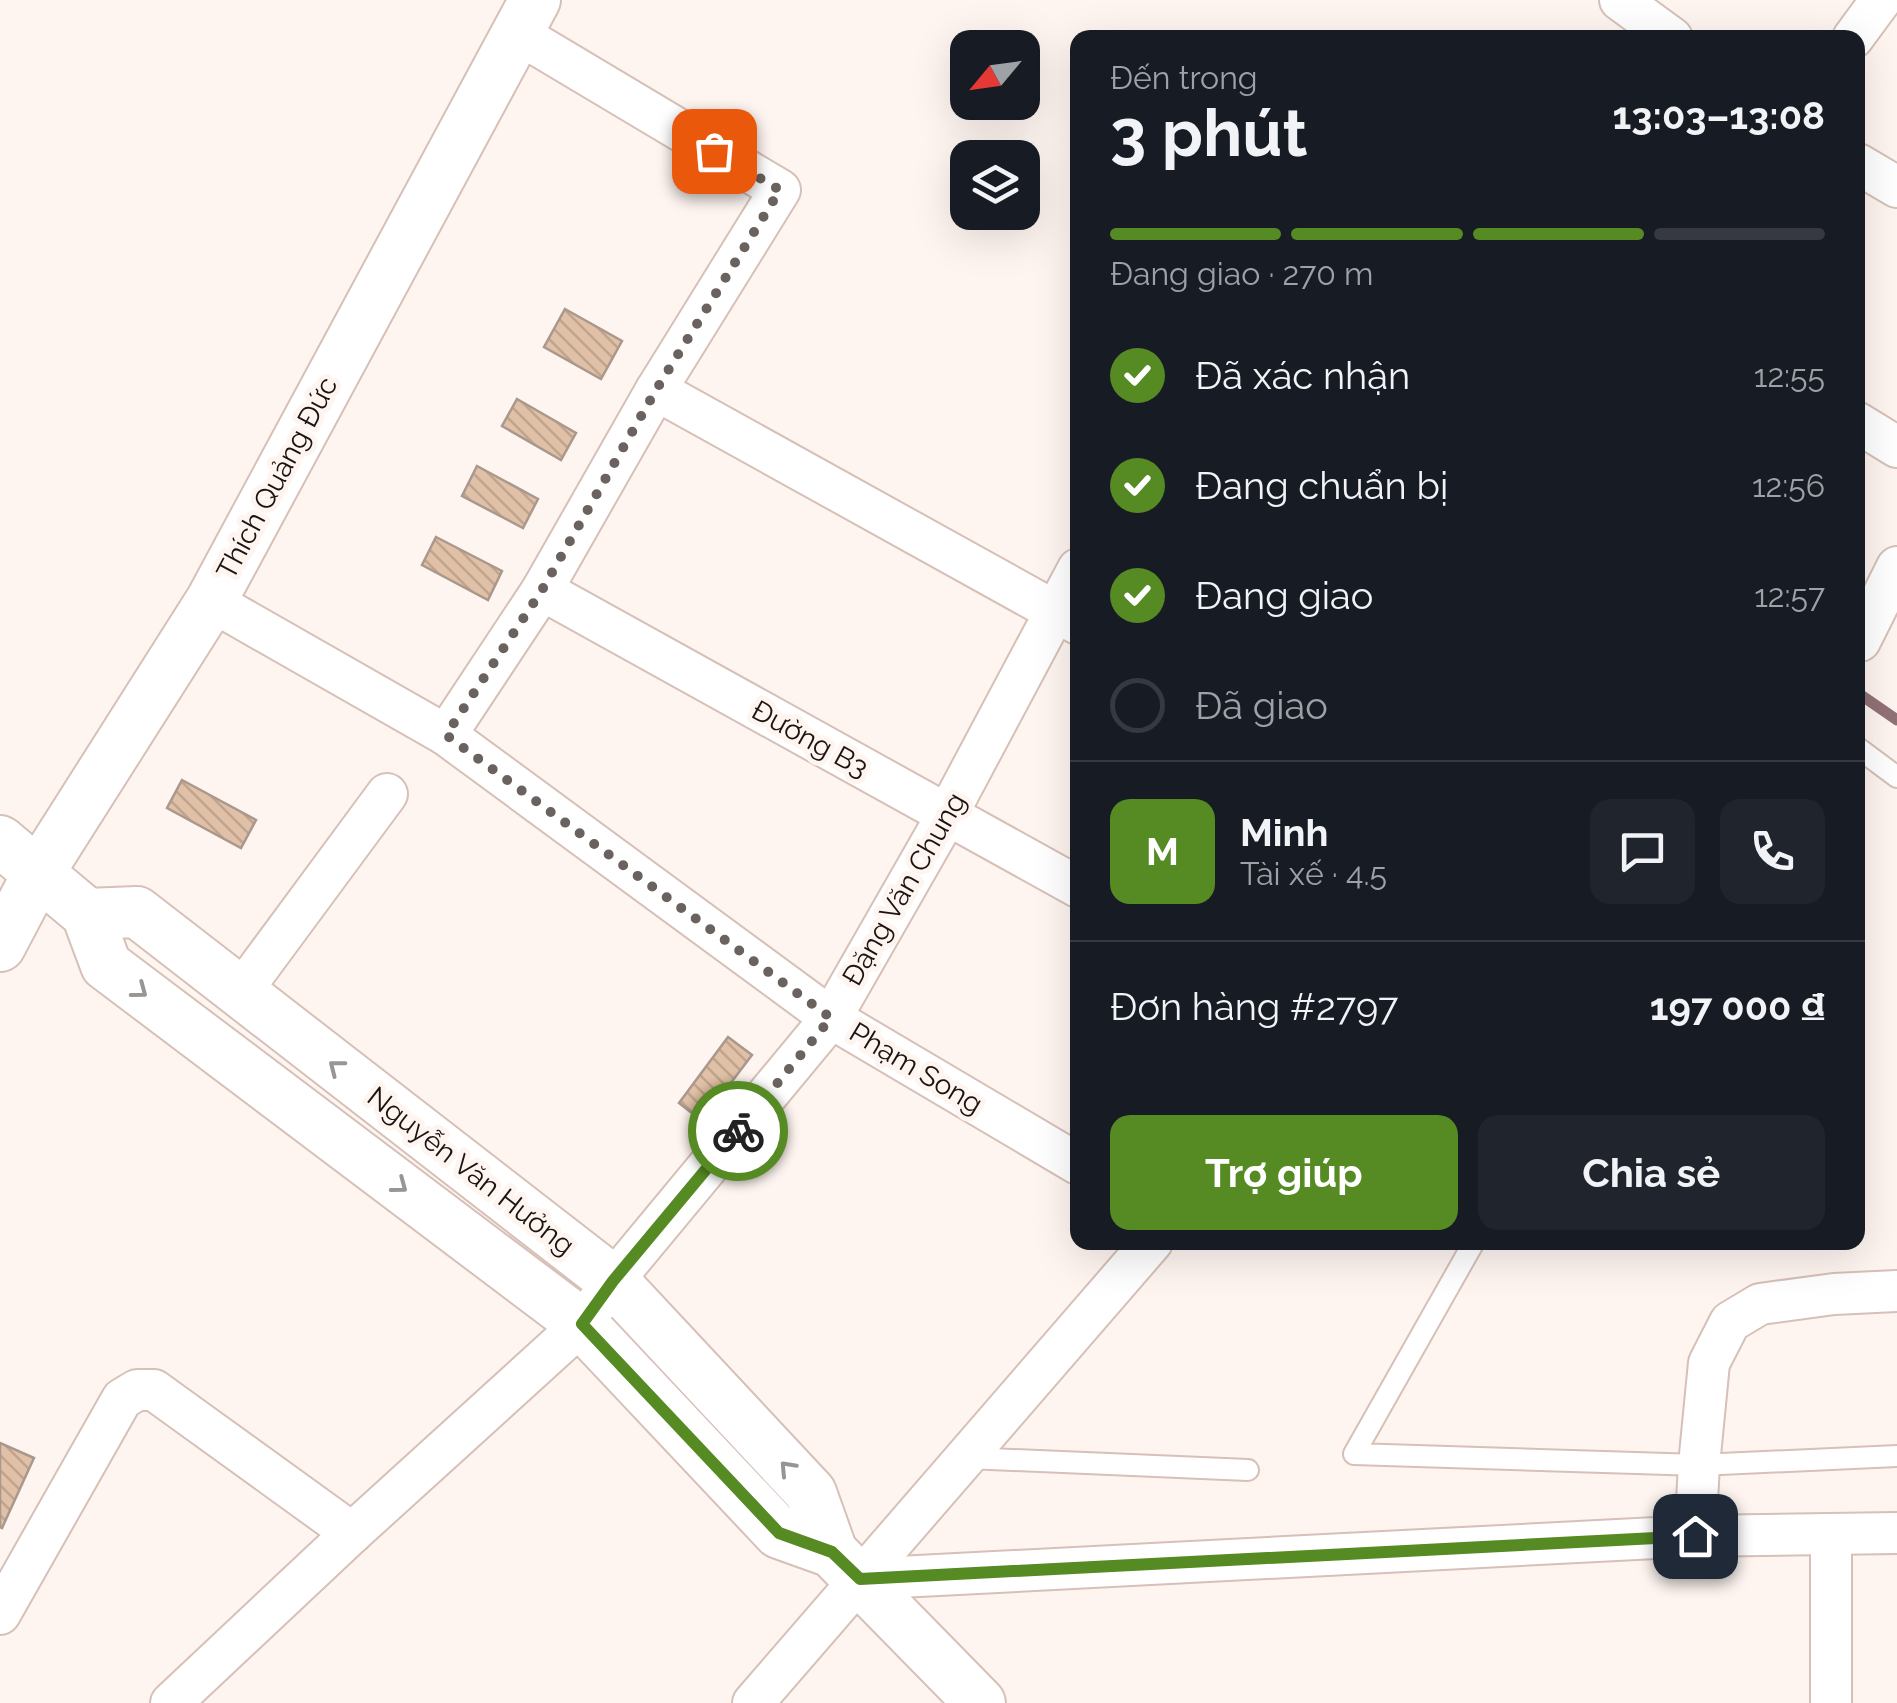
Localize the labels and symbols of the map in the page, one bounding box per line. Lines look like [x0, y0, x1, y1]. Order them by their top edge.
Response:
north arrow [950, 30, 1040, 120]
pin [672, 109, 757, 194]
street label: Thích Quảng Đức [210, 371, 344, 585]
street label: Đường B3 [746, 694, 874, 784]
street label: Đặng Văn Chung [835, 787, 973, 991]
one-way arrow [129, 979, 147, 996]
street label: Phạm Song [844, 1015, 988, 1121]
one-way arrow [329, 1062, 347, 1079]
street label: Nguyễn Văn Hưởng [361, 1080, 581, 1262]
courier [688, 1081, 788, 1181]
one-way arrow [389, 1175, 407, 1192]
one-way arrow [781, 1461, 799, 1479]
pin [1653, 1494, 1738, 1579]

